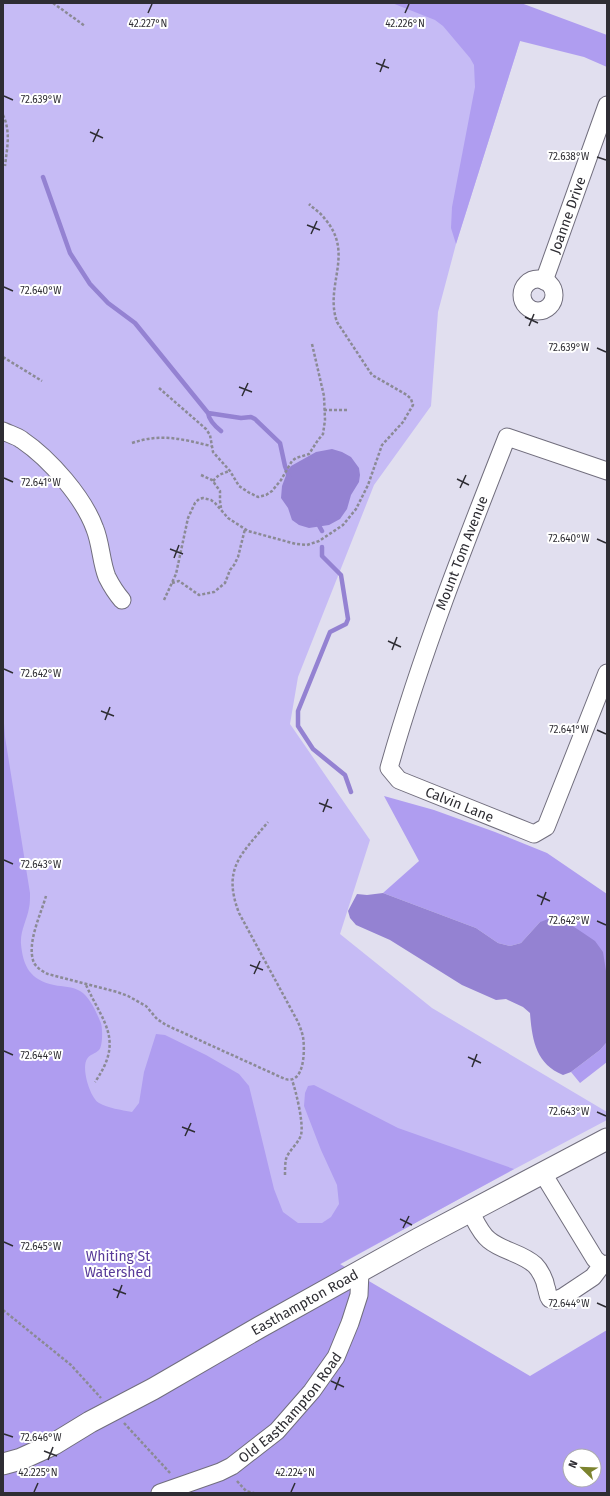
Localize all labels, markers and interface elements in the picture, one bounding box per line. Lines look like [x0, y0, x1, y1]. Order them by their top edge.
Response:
text: 42.227°N [129, 18, 167, 30]
text: 42.226°N [385, 18, 425, 30]
text: 72.639°W [21, 94, 62, 106]
text: 72.638°W [549, 151, 590, 163]
street label: Joanne Drive [546, 174, 589, 256]
text: 72.640°W [20, 285, 62, 297]
text: 72.639°W [549, 342, 590, 354]
text: 72.641°W [21, 477, 61, 489]
street label: Mount Tom Avenue [432, 493, 492, 613]
text: 72.640°W [548, 533, 590, 545]
text: 72.642°W [21, 668, 62, 680]
text: 72.641°W [549, 724, 589, 736]
street label: Calvin Lane [423, 783, 496, 826]
text: 72.643°W [21, 859, 62, 871]
text: 72.642°W [549, 915, 590, 927]
text: 72.644°W [21, 1050, 62, 1062]
text: 72.643°W [549, 1106, 590, 1118]
text: 72.645°W [21, 1241, 62, 1253]
park label: Whiting St Watershed [84, 1248, 152, 1281]
street label: Easthampton Road [248, 1266, 361, 1339]
text: 72.644°W [549, 1298, 590, 1310]
street label: Old Easthampton Road [235, 1349, 345, 1466]
text: 72.646°W [21, 1432, 62, 1444]
north arrow [562, 1448, 602, 1488]
text: N [566, 1458, 581, 1470]
text: 42.225°N [18, 1467, 58, 1479]
text: 42.224°N [275, 1467, 315, 1479]

